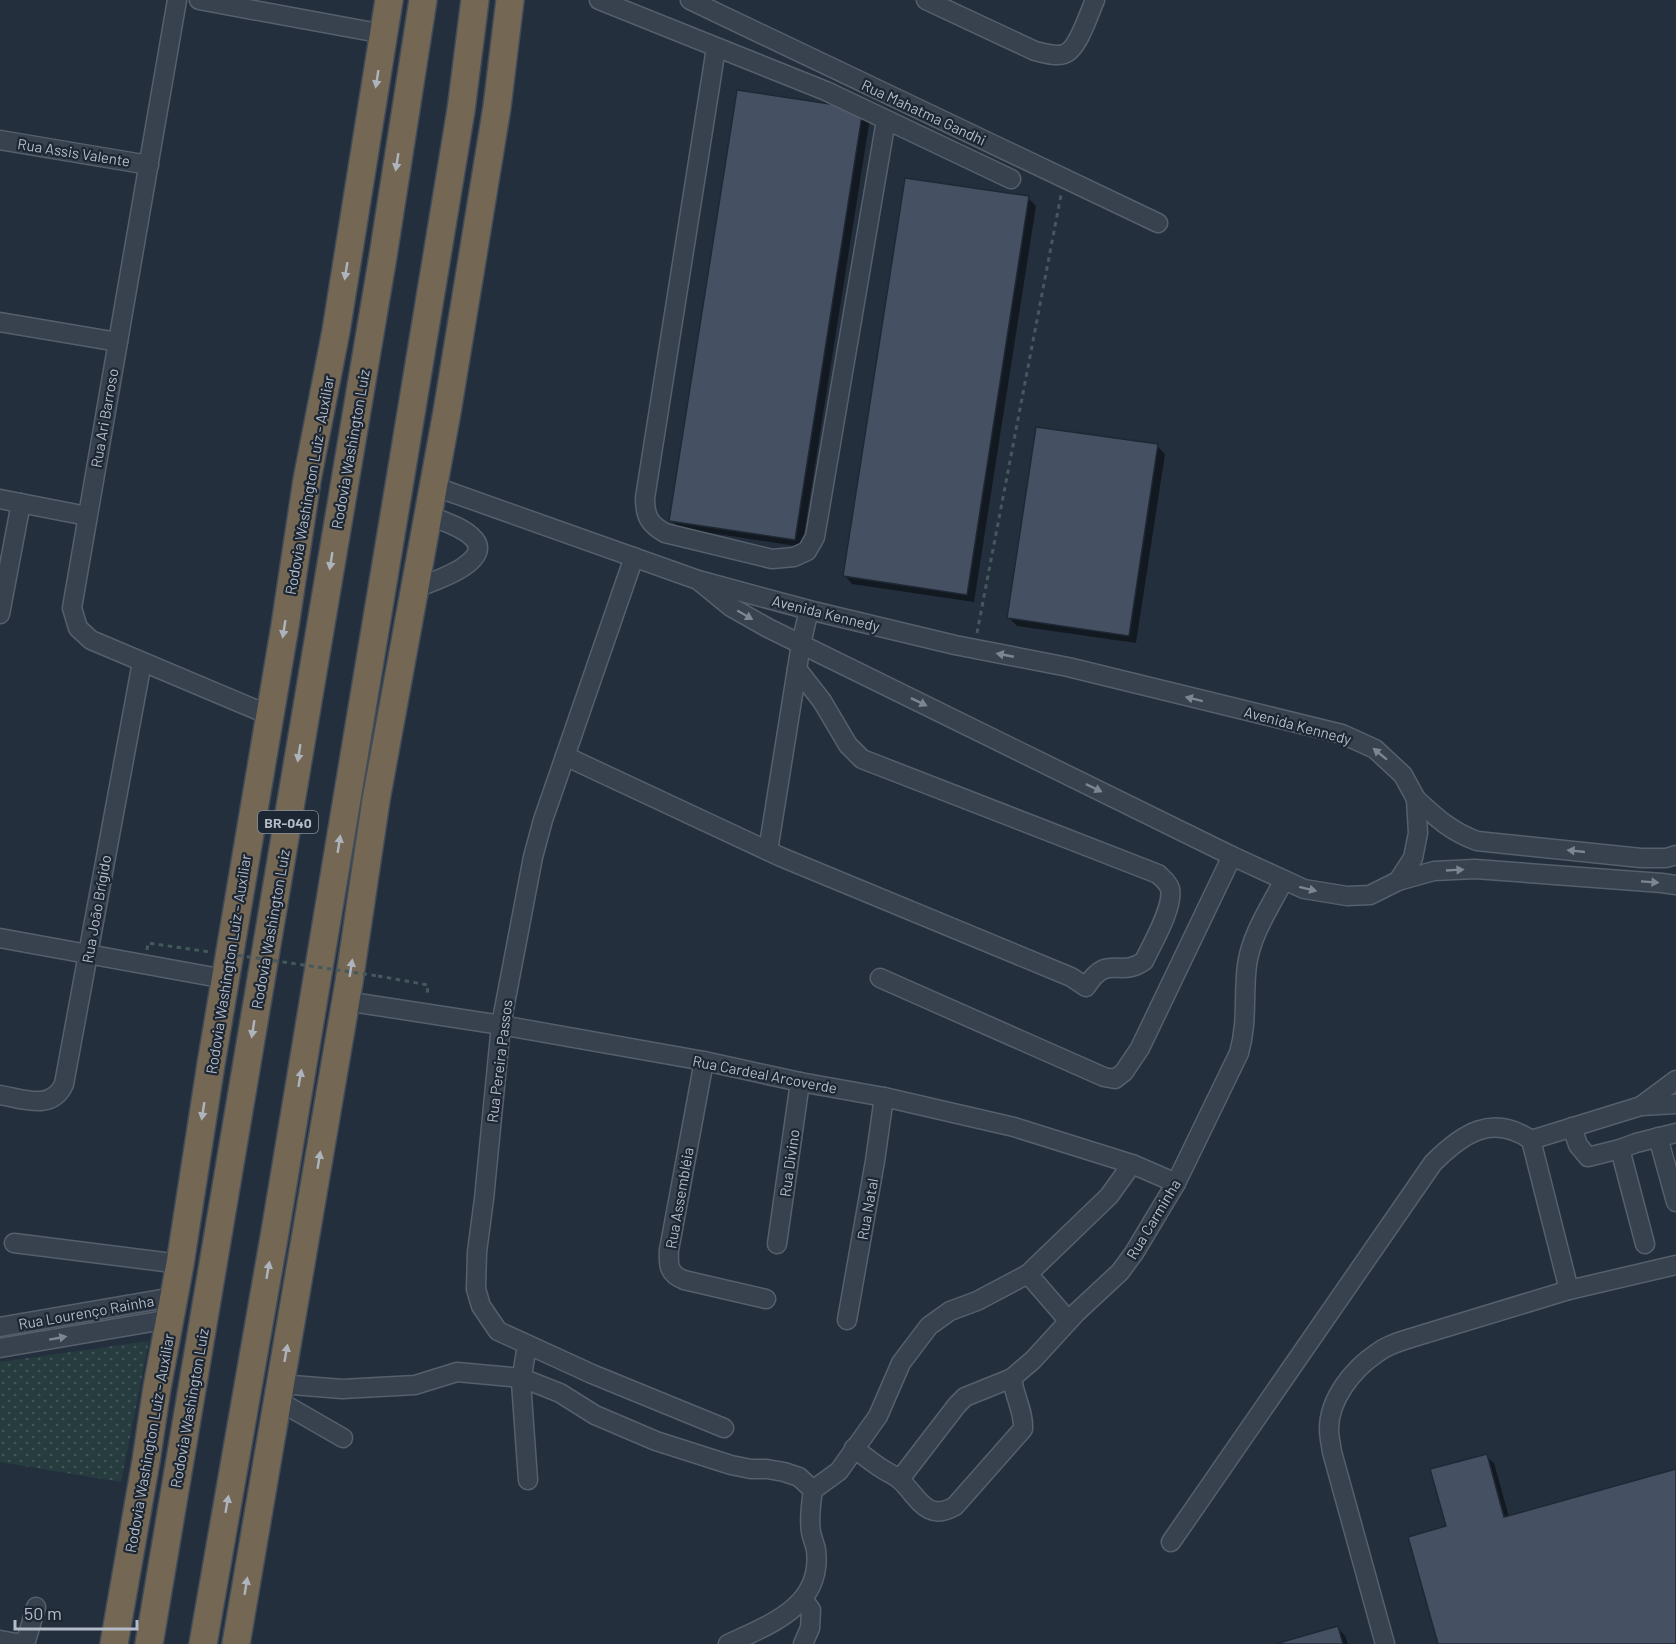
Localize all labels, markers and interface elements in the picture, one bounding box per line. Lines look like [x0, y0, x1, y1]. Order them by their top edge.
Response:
one-way arrow [372, 69, 381, 88]
street label: Rua Mahatma Gandhi [859, 75, 989, 149]
street label: Rua Assis Valente [16, 134, 132, 170]
one-way arrow [393, 152, 402, 171]
one-way arrow [341, 262, 350, 281]
street label: Rua Ari Barroso [86, 367, 122, 469]
street label: Rodovia Washington Luiz [327, 367, 373, 530]
street label: Rodovia Washington Luiz - Auxiliar [281, 373, 337, 596]
one-way arrow [327, 552, 336, 571]
street label: Avenida Kennedy [770, 591, 882, 635]
one-way arrow [737, 610, 754, 620]
one-way arrow [279, 619, 288, 638]
one-way arrow [995, 650, 1014, 659]
one-way arrow [1185, 693, 1204, 703]
one-way arrow [911, 698, 928, 707]
street label: Avenida Kennedy [1242, 702, 1354, 748]
one-way arrow [294, 744, 303, 763]
one-way arrow [1373, 748, 1388, 761]
one-way arrow [1086, 783, 1103, 793]
road number: BR-040 [258, 811, 318, 833]
one-way arrow [334, 834, 343, 853]
one-way arrow [1567, 846, 1586, 856]
street label: Rodovia Washington Luiz [247, 847, 293, 1010]
street label: Rodovia Washington Luiz - Auxiliar [202, 852, 254, 1075]
street label: Rua João Brígido [78, 853, 114, 965]
one-way arrow [1446, 866, 1465, 875]
one-way arrow [1640, 877, 1659, 886]
one-way arrow [1299, 884, 1318, 894]
one-way arrow [346, 959, 355, 978]
street label: Rua Pereira Passos [483, 998, 515, 1124]
one-way arrow [248, 1019, 257, 1038]
street label: Rua Cardeal Arcoverde [691, 1051, 839, 1097]
one-way arrow [296, 1068, 305, 1087]
one-way arrow [199, 1102, 208, 1121]
street label: Rua Divino [775, 1128, 803, 1198]
street label: Rua Assembléia [661, 1146, 697, 1250]
one-way arrow [315, 1151, 324, 1170]
street label: Rua Carminha [1122, 1176, 1184, 1262]
street label: Rua Natal [853, 1177, 881, 1241]
one-way arrow [264, 1260, 273, 1279]
street label: Rua Lourenço Rainha [17, 1291, 155, 1333]
street label: Rodovia Washington Luiz [166, 1326, 212, 1489]
street label: Rodovia Washington Luiz - Auxiliar [121, 1331, 177, 1554]
one-way arrow [48, 1333, 67, 1342]
one-way arrow [282, 1343, 291, 1362]
one-way arrow [223, 1494, 232, 1513]
one-way arrow [241, 1577, 250, 1596]
scale bar [15, 1593, 136, 1631]
text: 50 m [24, 1602, 62, 1624]

